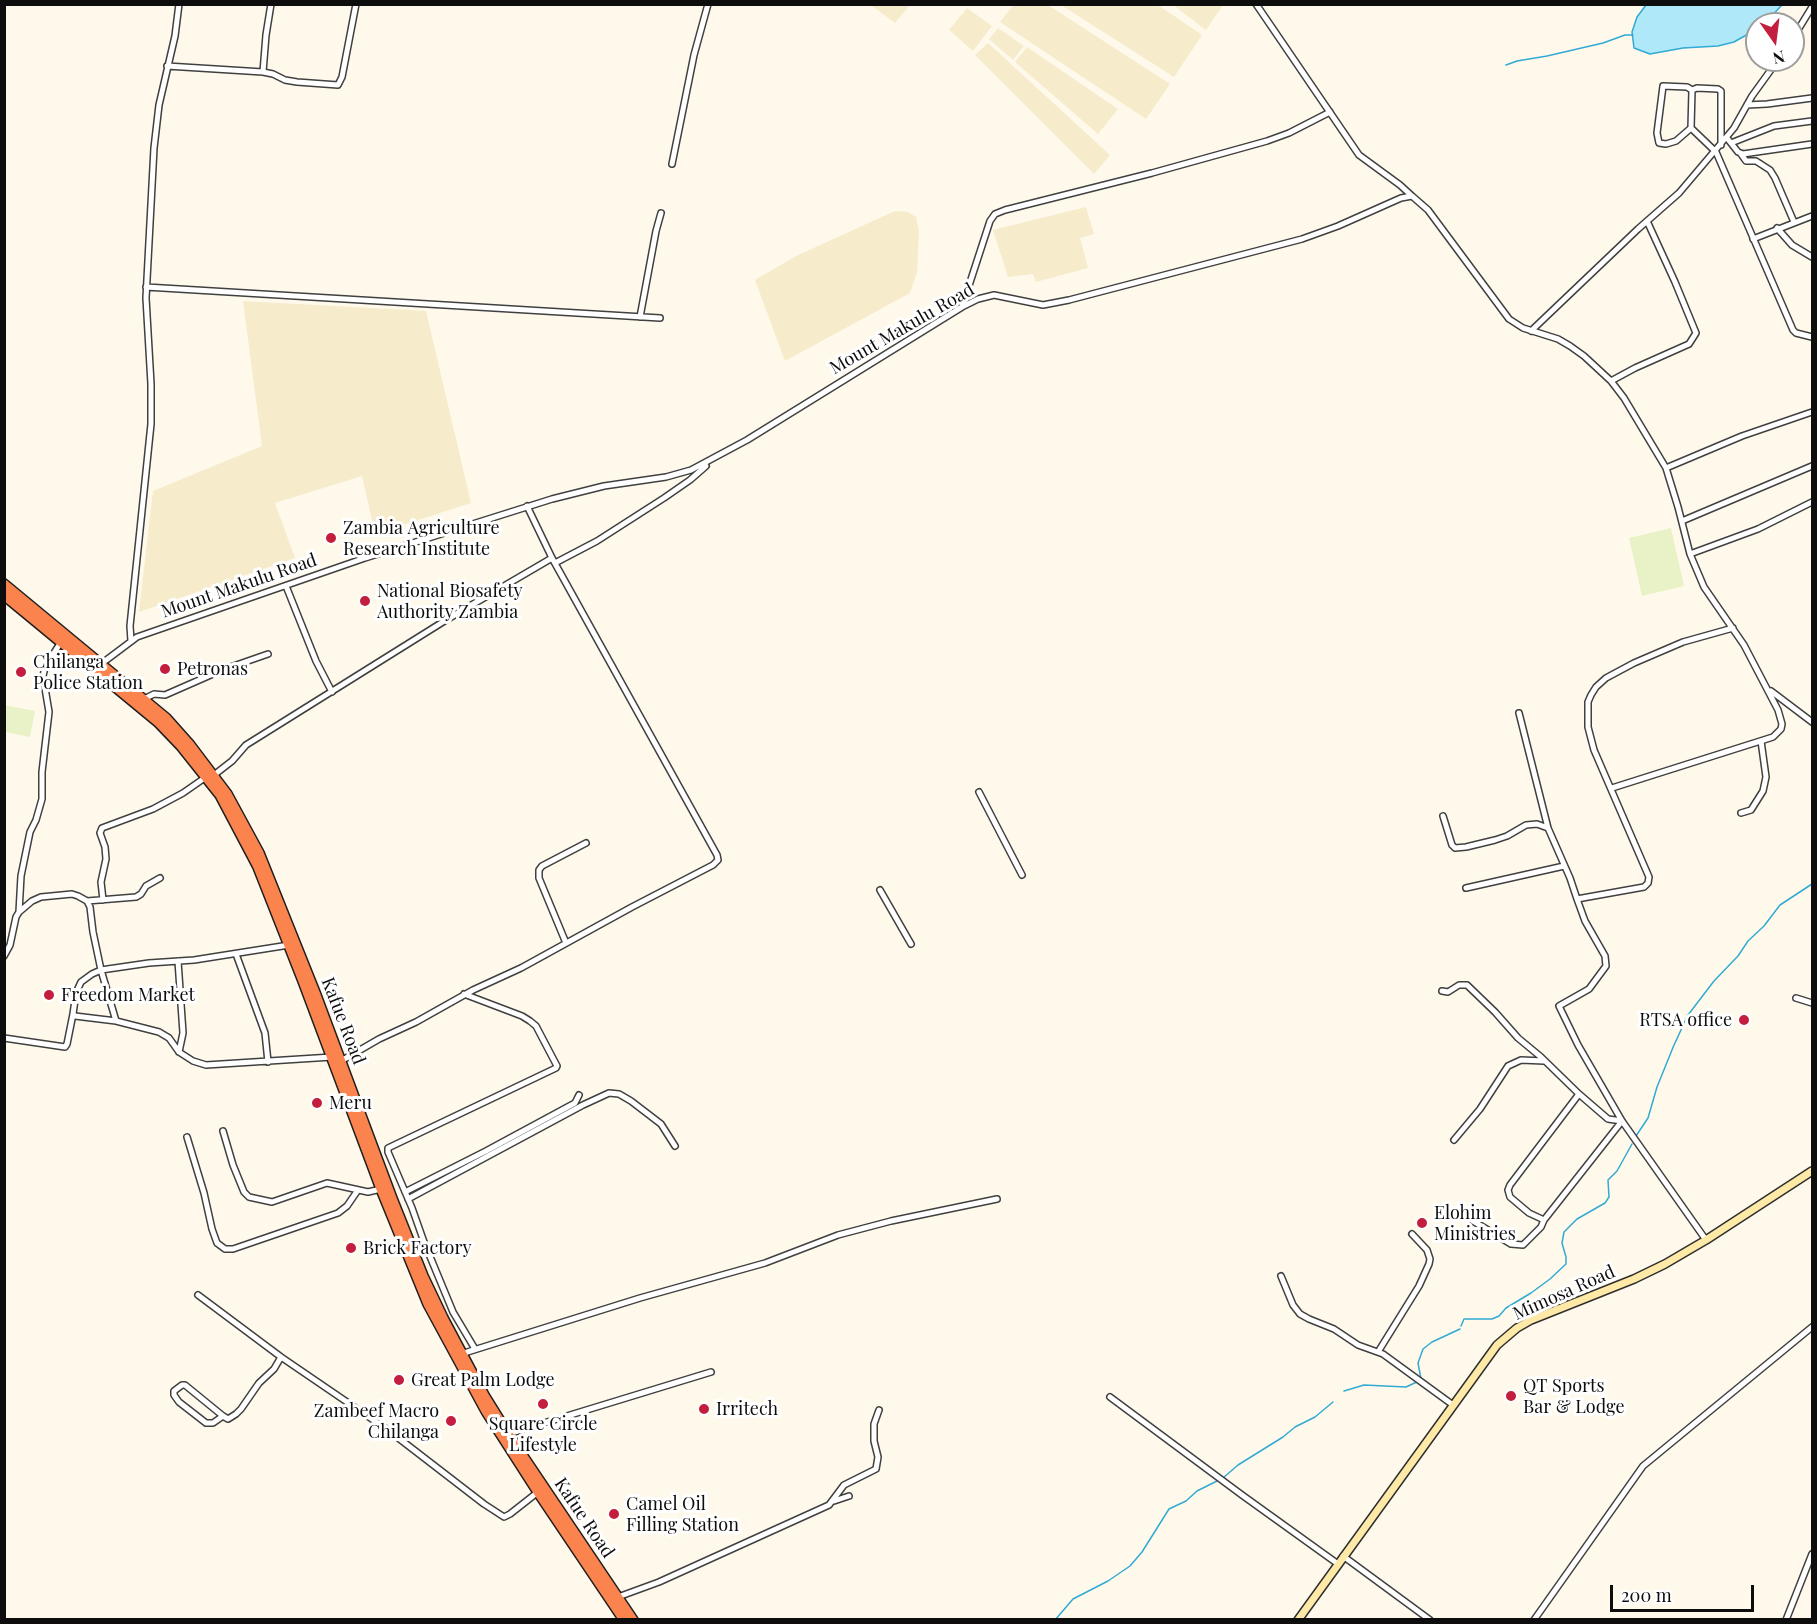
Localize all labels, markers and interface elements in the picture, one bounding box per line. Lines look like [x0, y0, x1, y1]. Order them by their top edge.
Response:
north arrow [1745, 12, 1805, 72]
text: N [1771, 46, 1787, 70]
street label: Mount Makulu Road [826, 279, 978, 379]
place label: Zambia Agriculture Research Institute [343, 517, 500, 560]
marker: Zambia Agriculture Research Institute [324, 531, 338, 545]
street label: Mount Makulu Road [158, 549, 320, 623]
place label: National Biosafety Authority Zambia [377, 580, 523, 622]
marker: National Biosafety Authority Zambia [358, 594, 372, 608]
place label: Chilanga Police Station [33, 651, 143, 694]
place label: Petronas [177, 658, 248, 680]
marker: Petronas [158, 662, 172, 676]
marker: Chilanga Police Station [14, 665, 28, 679]
street label: Kafue Road [316, 974, 370, 1068]
place label: Freedom Market [61, 984, 195, 1006]
marker: Freedom Market [42, 988, 56, 1002]
place label: RTSA office [1639, 1009, 1732, 1031]
marker: RTSA office [1737, 1013, 1751, 1027]
place label: Meru [329, 1092, 372, 1114]
marker: Meru [310, 1096, 324, 1110]
place label: Elohim Ministries [1434, 1202, 1516, 1244]
marker: Elohim Ministries [1415, 1216, 1429, 1230]
place label: Brick Factory [363, 1237, 472, 1259]
marker: Brick Factory [344, 1241, 358, 1255]
street label: Mimosa Road [1510, 1261, 1618, 1325]
place label: Great Palm Lodge [411, 1369, 555, 1391]
marker: Great Palm Lodge [392, 1373, 406, 1387]
place label: QT Sports Bar & Lodge [1523, 1375, 1625, 1418]
marker: QT Sports Bar & Lodge [1504, 1389, 1518, 1403]
marker: Square Circle Lifestyle [536, 1397, 550, 1411]
place label: Irritech [716, 1398, 778, 1420]
place label: Zambeef Macro Chilanga [314, 1400, 439, 1442]
marker: Irritech [697, 1402, 711, 1416]
place label: Square Circle Lifestyle [489, 1413, 597, 1456]
marker: Zambeef Macro Chilanga [444, 1414, 458, 1428]
street label: Kafue Road [549, 1474, 619, 1562]
place label: Camel Oil Filling Station [626, 1493, 739, 1536]
marker: Camel Oil Filling Station [607, 1507, 621, 1521]
scale bar [1613, 1573, 1757, 1611]
text: 200 m [1621, 1583, 1672, 1607]

